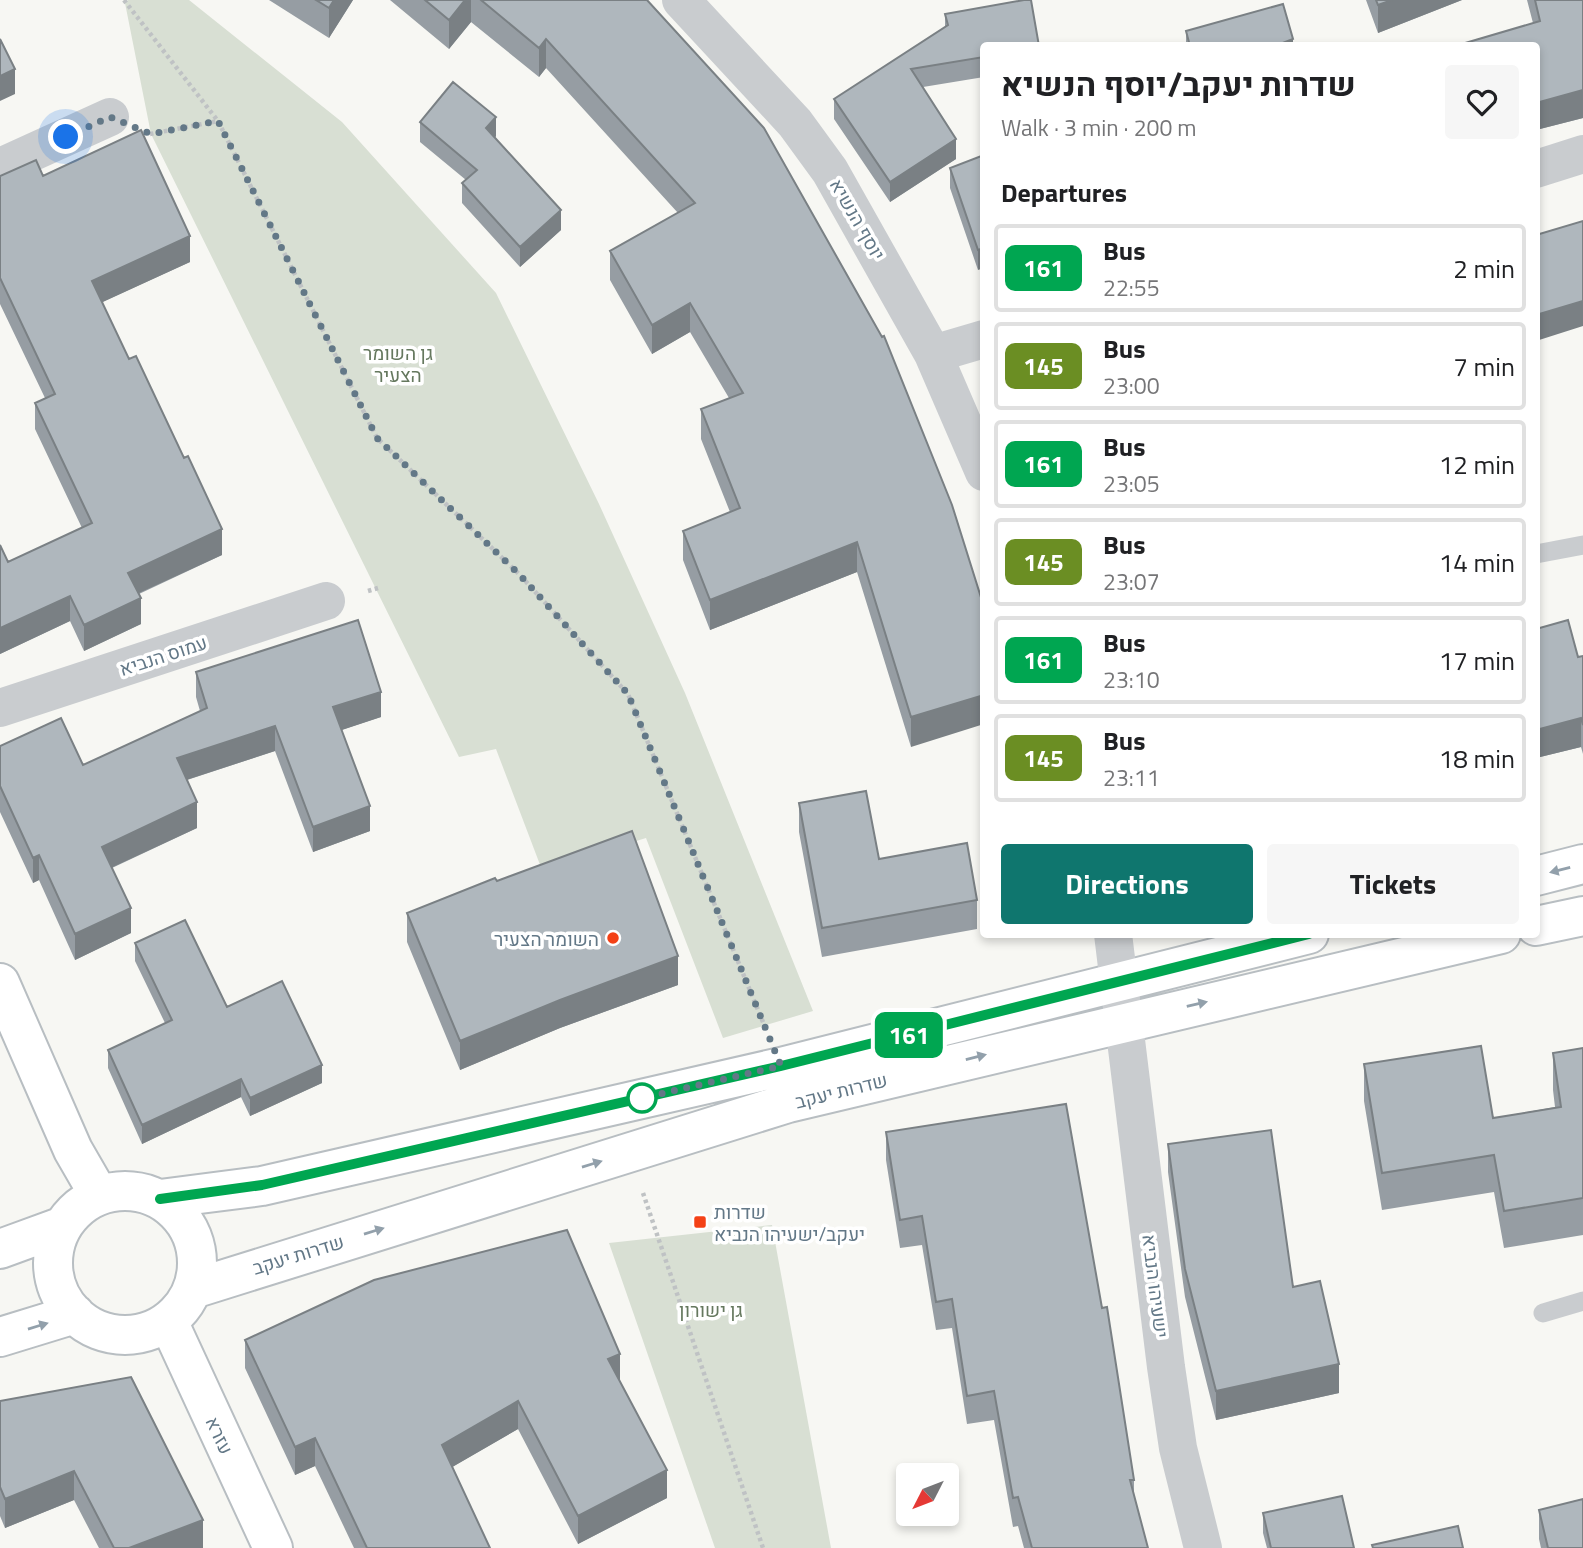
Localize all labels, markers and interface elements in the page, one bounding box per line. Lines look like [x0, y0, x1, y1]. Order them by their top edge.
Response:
text: שדרות יעקב/יוסף הנשיא [1001, 59, 1356, 109]
button: heart [1445, 65, 1519, 139]
text: Walk · 3 min · 200 m [1001, 110, 1197, 145]
your location [48, 119, 83, 154]
street label: יוסף הנשיא [823, 173, 893, 265]
text: Departures [1001, 173, 1127, 212]
text: Bus [1103, 231, 1145, 270]
text: 2 min [1453, 249, 1515, 288]
text: 161 [1023, 250, 1064, 286]
text: 22:55 [1103, 270, 1160, 305]
text: Bus [1103, 329, 1145, 368]
park label: גן השומר הצעיר [363, 338, 433, 389]
text: 7 min [1453, 347, 1515, 386]
text: 145 [1023, 348, 1064, 384]
text: 23:00 [1103, 368, 1160, 403]
text: Bus [1103, 427, 1145, 466]
text: 12 min [1439, 445, 1515, 484]
text: 161 [1023, 446, 1064, 482]
text: 23:05 [1103, 466, 1160, 501]
text: Bus [1103, 525, 1145, 564]
text: 14 min [1439, 543, 1515, 582]
text: 145 [1023, 544, 1064, 580]
text: 23:07 [1103, 564, 1160, 599]
text: Bus [1103, 623, 1145, 662]
street label: עמוס הנביא [115, 627, 211, 683]
text: 17 min [1439, 641, 1515, 680]
text: 161 [1023, 642, 1064, 678]
text: 23:10 [1103, 662, 1160, 697]
text: Bus [1103, 721, 1145, 760]
text: 18 min [1439, 739, 1515, 778]
text: 145 [1023, 740, 1064, 776]
text: 23:11 [1103, 760, 1160, 795]
button: Directions [1001, 844, 1253, 924]
button: Tickets [1267, 844, 1519, 924]
one-way arrow [1549, 865, 1571, 876]
place label: השומר הצעיר [494, 924, 599, 953]
marker: השומר הצעיר [605, 930, 621, 946]
one-way arrow [1186, 999, 1208, 1010]
line badge: 161 [869, 1012, 949, 1058]
text: 161 [889, 1017, 929, 1053]
one-way arrow [965, 1051, 987, 1062]
street label: שדרות יעקב [792, 1064, 890, 1116]
unlabelled marker [627, 1083, 657, 1113]
one-way arrow [581, 1158, 602, 1168]
place label: שדרות יעקב/ישעיהו הנביא [714, 1197, 865, 1248]
marker: שדרות יעקב/ישעיהו הנביא [692, 1214, 708, 1230]
one-way arrow [364, 1225, 385, 1236]
street label: שדרות יעקב [249, 1226, 347, 1282]
street label: ישעיהו הנביא [1135, 1232, 1177, 1340]
park label: גן ישורון [679, 1295, 743, 1324]
one-way arrow [28, 1321, 49, 1331]
street label: עזרא [199, 1411, 241, 1459]
north arrow [896, 1463, 959, 1526]
map controls [896, 1463, 959, 1526]

